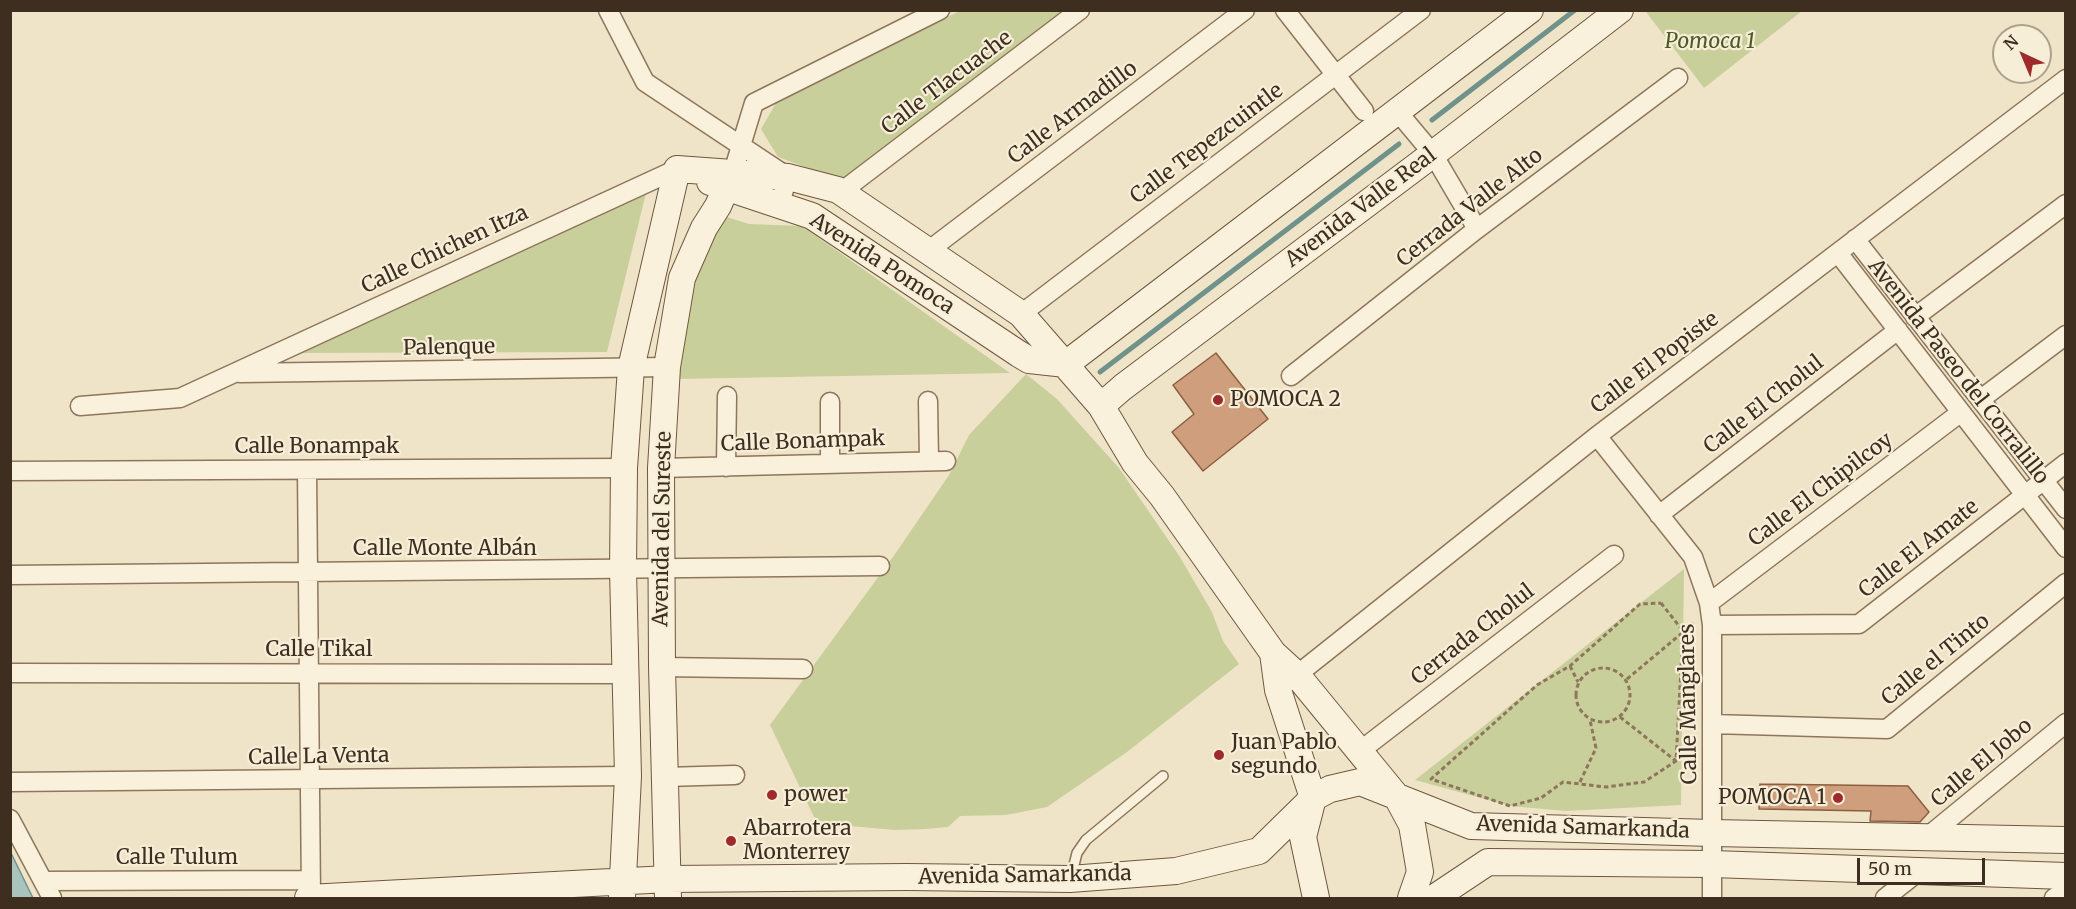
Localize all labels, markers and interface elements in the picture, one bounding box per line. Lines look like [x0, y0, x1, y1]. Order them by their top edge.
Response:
north arrow [1992, 24, 2052, 84]
street label: Calle Tlacuache [877, 26, 1017, 140]
park label: Pomoca 1 [1665, 29, 1755, 55]
text: N [1999, 31, 2022, 54]
street label: Calle Armadillo [1003, 56, 1143, 170]
street label: Calle Tepezcuintle [1126, 78, 1288, 210]
street label: Avenida Valle Real [1281, 143, 1441, 273]
street label: Cerrada Valle Alto [1392, 143, 1548, 273]
street label: Calle Chichen Itza [358, 200, 532, 300]
street label: Avenida Pomoca [805, 208, 959, 320]
street label: Avenida Paseo del Corralillo [1862, 254, 2054, 490]
street label: Calle El Popiste [1586, 307, 1724, 419]
street label: Palenque [403, 335, 495, 361]
street label: Calle El Cholul [1699, 350, 1829, 460]
place label: POMOCA 2 [1230, 387, 1341, 413]
marker: POMOCA 2 [1211, 393, 1225, 407]
street label: Calle Bonampak [720, 427, 886, 457]
street label: Calle El Chipilcoy [1744, 428, 1898, 552]
street label: Avenida del Sureste [649, 431, 677, 627]
street label: Calle Bonampak [235, 434, 399, 460]
street label: Calle El Amate [1854, 494, 1984, 604]
street label: Calle Monte Albán [353, 536, 537, 562]
street label: Cerrada Cholul [1406, 579, 1540, 691]
street label: Calle el Tinto [1877, 609, 1995, 711]
street label: Calle Manglares [1675, 623, 1703, 785]
street label: Calle Tikal [266, 637, 372, 663]
street label: Calle El Jobo [1926, 713, 2038, 813]
place label: Juan Pablo segundo [1231, 730, 1337, 780]
street label: Calle La Venta [248, 743, 390, 771]
marker: Juan Pablo segundo [1212, 748, 1226, 762]
place label: power [784, 782, 848, 808]
place label: POMOCA 1 [1718, 785, 1826, 811]
marker: power [765, 788, 779, 802]
marker: POMOCA 1 [1831, 791, 1845, 805]
street label: Avenida Samarkanda [1476, 812, 1690, 844]
place label: Abarrotera Monterrey [743, 816, 852, 866]
marker: Abarrotera Monterrey [724, 834, 738, 848]
street label: Calle Tulum [116, 845, 238, 871]
scale bar [1860, 846, 1988, 884]
text: 50 m [1868, 857, 1912, 880]
street label: Avenida Samarkanda [918, 862, 1132, 890]

